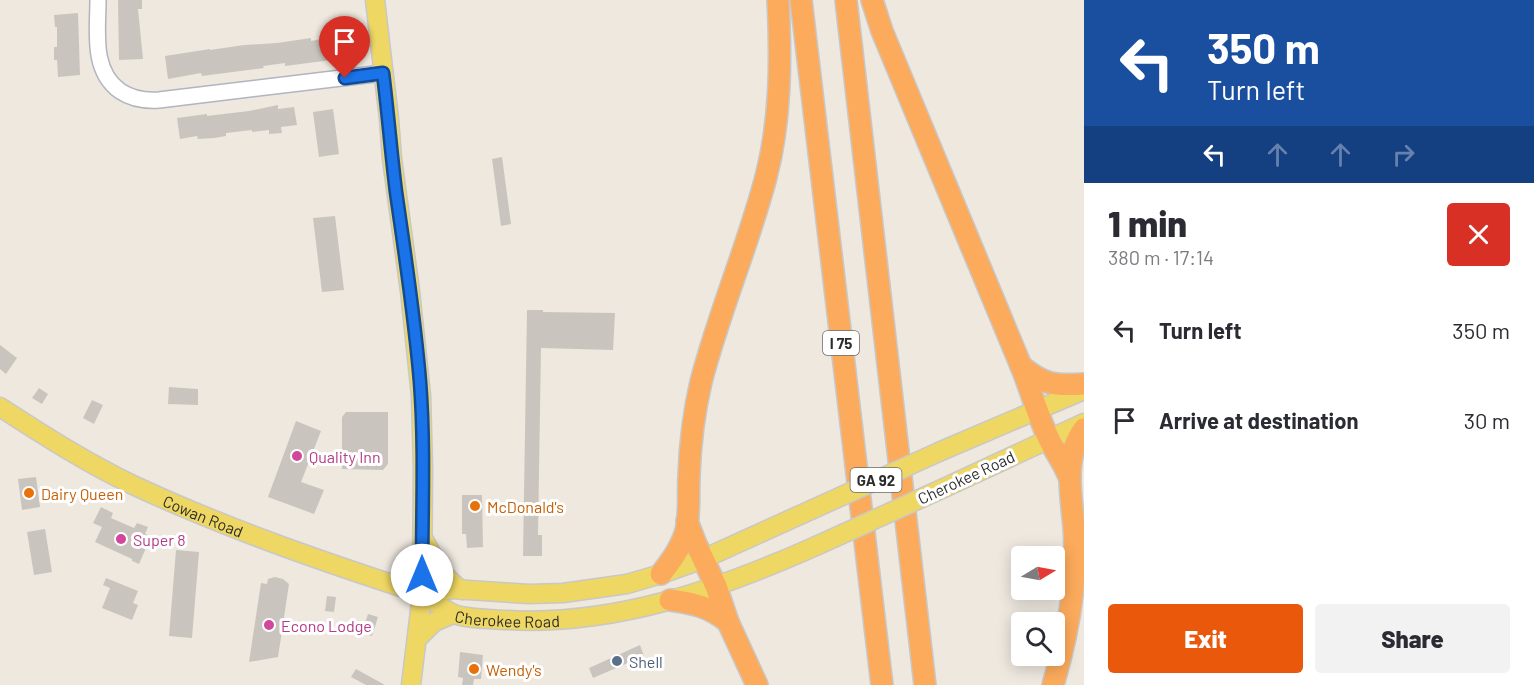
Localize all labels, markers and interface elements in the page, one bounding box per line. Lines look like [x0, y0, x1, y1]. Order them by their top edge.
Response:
pin [319, 16, 370, 78]
text: 350 m [1207, 22, 1320, 72]
icon: left [1108, 24, 1186, 102]
icon: arrive [328, 25, 361, 58]
text: Turn left [1207, 73, 1305, 105]
icon: left [1198, 138, 1231, 171]
icon: ahead [1261, 138, 1294, 171]
icon: ahead [1324, 138, 1357, 171]
icon: right [1387, 138, 1420, 171]
text: 1 min [1108, 201, 1187, 244]
button: close [1447, 203, 1510, 266]
text: 380 m · 17:14 [1108, 245, 1214, 269]
icon: left [1108, 314, 1141, 347]
text: Turn left [1159, 317, 1242, 343]
text: 350 m [1452, 317, 1510, 343]
road number: I 75 [823, 331, 859, 355]
icon: arrive [1108, 404, 1141, 437]
text: Arrive at destination [1159, 407, 1358, 433]
text: 30 m [1464, 407, 1510, 433]
street label: Cherokee Road [915, 446, 1017, 508]
place label: Quality Inn [309, 447, 381, 466]
marker: Quality Inn [290, 449, 304, 463]
road number: GA 92 [850, 468, 902, 492]
place label: Dairy Queen [41, 484, 123, 503]
marker: Dairy Queen [22, 486, 36, 500]
street label: Cowan Road [160, 490, 246, 540]
place label: McDonald's [487, 497, 564, 516]
marker: McDonald's [468, 499, 482, 513]
place label: Super 8 [133, 530, 186, 549]
marker: Super 8 [114, 532, 128, 546]
position arrow [390, 543, 454, 607]
north arrow [1011, 546, 1065, 600]
map controls [1011, 546, 1065, 666]
button: Exit [1108, 604, 1303, 673]
button: Share [1315, 604, 1510, 673]
street label: Cherokee Road [453, 605, 560, 630]
button: search [1011, 612, 1065, 666]
place label: Econo Lodge [281, 616, 372, 635]
marker: Econo Lodge [262, 618, 276, 632]
place label: Shell [629, 652, 663, 671]
marker: Shell [610, 654, 624, 668]
place label: Wendy's [486, 660, 542, 679]
marker: Wendy's [467, 662, 481, 676]

